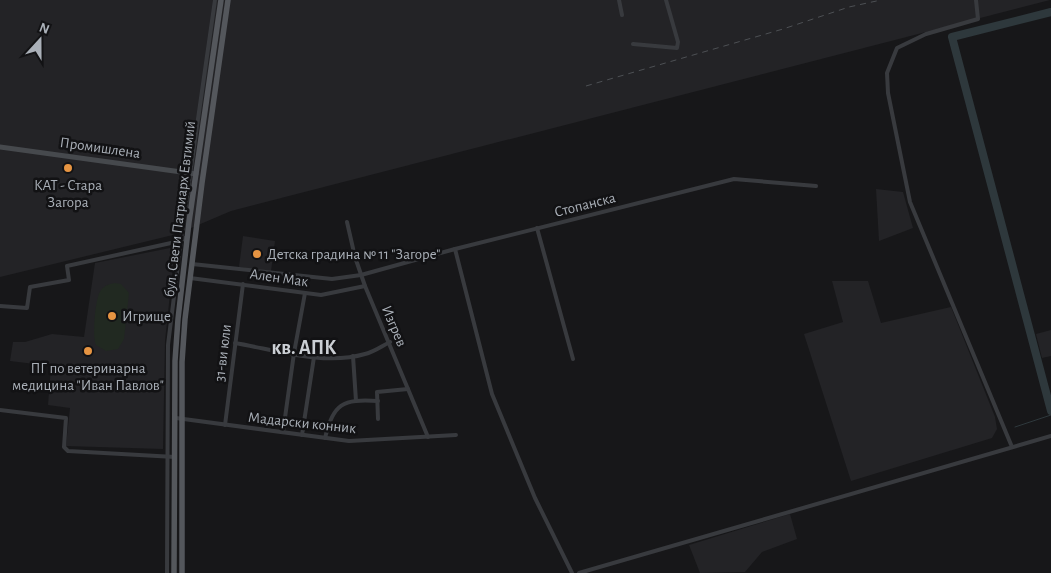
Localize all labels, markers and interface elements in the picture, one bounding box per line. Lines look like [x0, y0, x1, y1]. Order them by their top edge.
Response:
north arrow [15, 15, 65, 65]
text: N [37, 21, 51, 37]
street label: бул. Свети Патриарх Евтимий [162, 120, 198, 298]
street label: Промишлена [59, 135, 141, 161]
marker: КАТ - Стара Загора [62, 162, 74, 174]
place label: КАТ - Стара Загора [34, 178, 102, 210]
street label: Стопанска [553, 190, 617, 220]
place label: Детска градина № 11 "Загоре" [267, 247, 440, 262]
marker: Детска градина № 11 "Загоре" [251, 248, 263, 260]
street label: Ален Мак [249, 266, 309, 290]
street label: Изгрев [379, 303, 409, 349]
place label: Игрище [122, 309, 171, 324]
marker: Игрище [106, 310, 118, 322]
street label: 31-ви юли [212, 323, 234, 383]
district label: кв. АПК [271, 338, 337, 358]
marker: ПГ по ветеринарна медицина "Иван Павлов" [82, 345, 94, 357]
place label: ПГ по ветеринарна медицина "Иван Павлов" [12, 361, 164, 393]
street label: Мадарски конник [247, 410, 357, 436]

